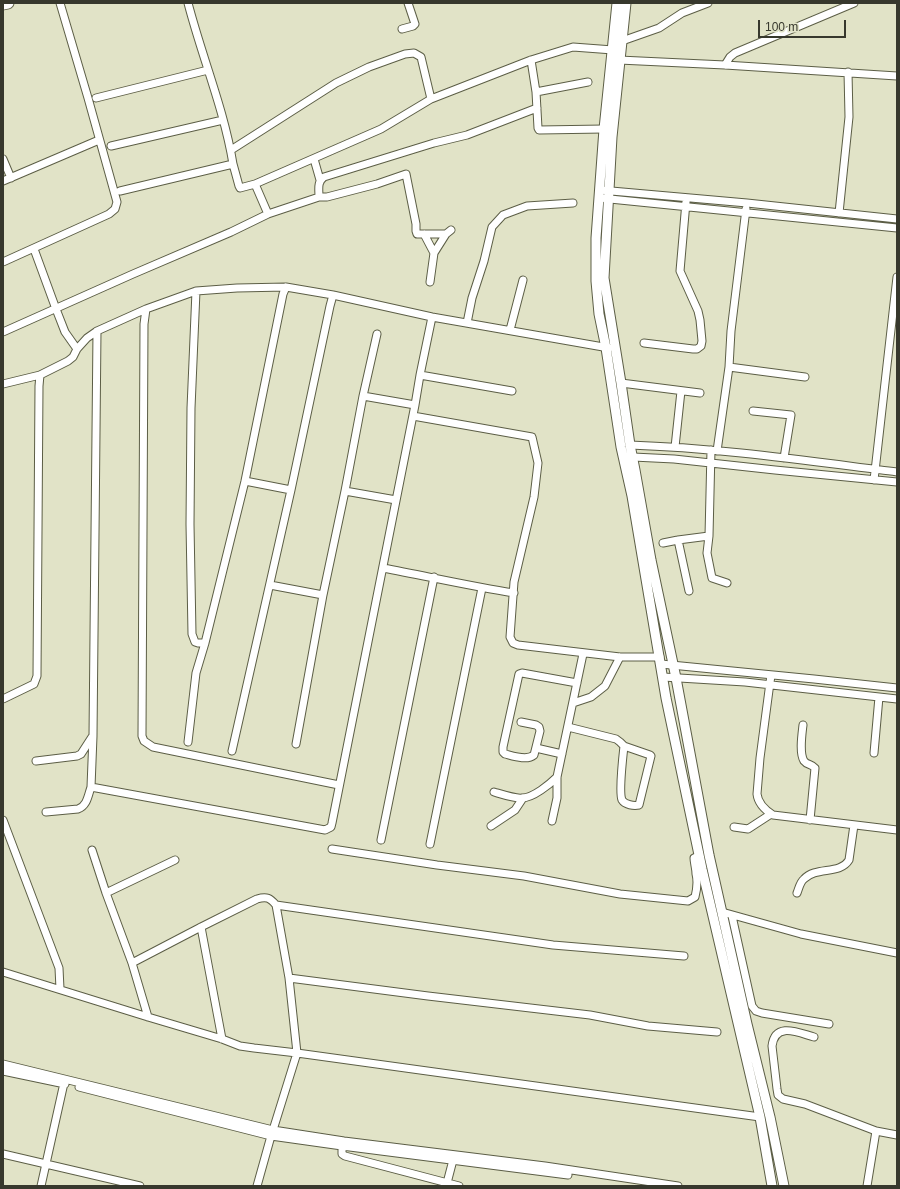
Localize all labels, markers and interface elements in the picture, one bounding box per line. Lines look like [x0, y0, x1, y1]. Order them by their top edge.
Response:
scale bar [760, 12, 848, 38]
text: 100 m [765, 20, 798, 34]

